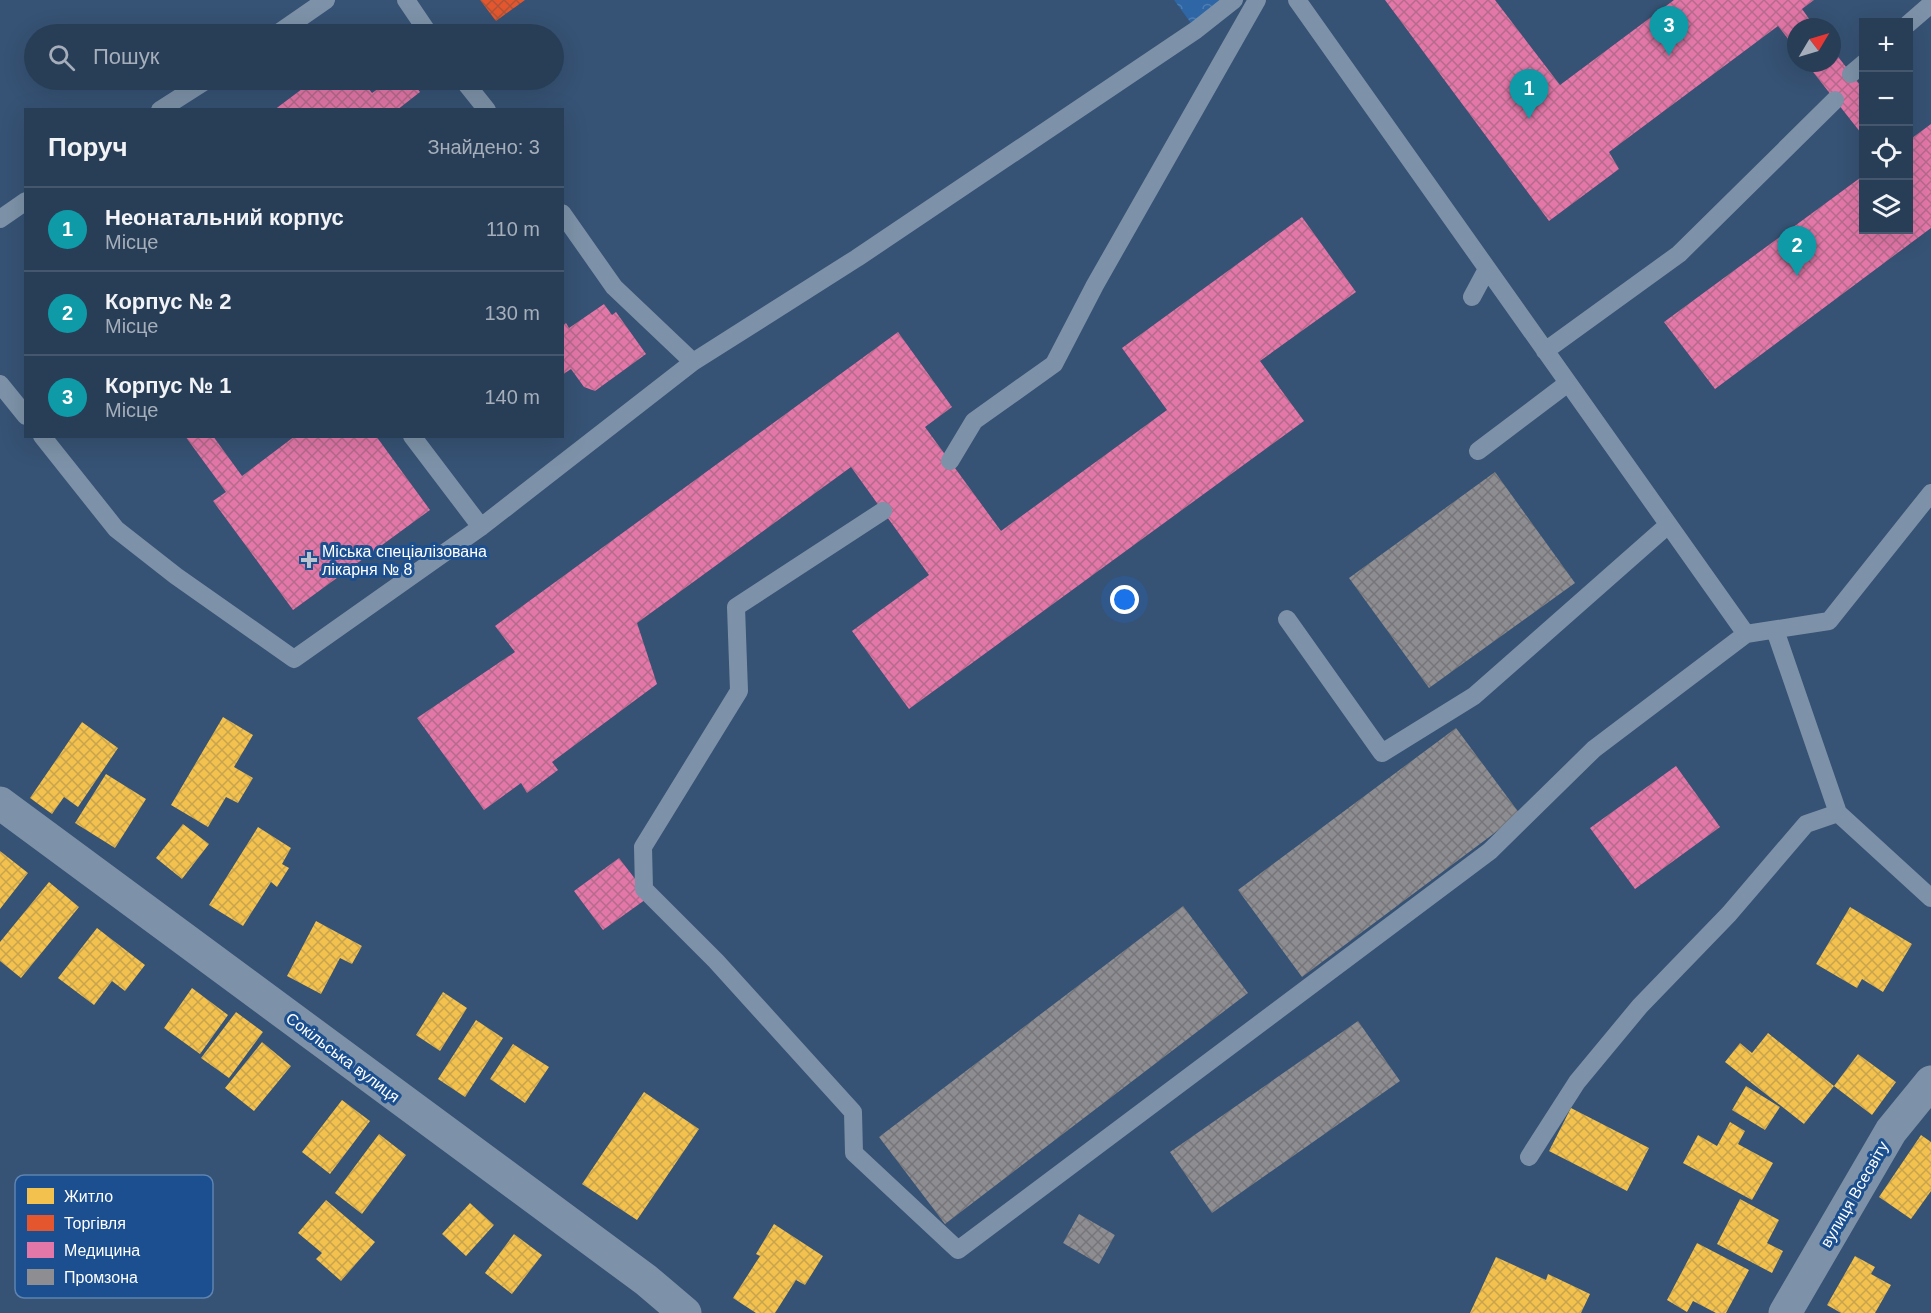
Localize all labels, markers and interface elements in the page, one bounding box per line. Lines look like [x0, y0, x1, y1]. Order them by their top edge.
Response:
pin: 3 [1650, 7, 1688, 56]
north arrow [1787, 18, 1841, 72]
map controls [1859, 18, 1913, 234]
button: + [1859, 18, 1913, 72]
search box [24, 24, 564, 90]
icon: search [45, 41, 78, 74]
text: Пошук [93, 44, 159, 69]
pin: 1 [1510, 70, 1549, 119]
button: − [1859, 72, 1913, 126]
button: locate [1859, 126, 1913, 180]
text: Поруч [48, 132, 128, 162]
text: Знайдено: 3 [427, 136, 540, 158]
button: layers [1859, 180, 1913, 234]
text: Неонатальний корпус [105, 205, 344, 230]
text: 1 [62, 218, 73, 240]
text: 110 m [486, 218, 540, 240]
pin: 2 [1778, 226, 1816, 276]
text: Місце [105, 231, 158, 253]
text: Корпус № 2 [105, 289, 232, 314]
text: 2 [62, 302, 73, 324]
text: 130 m [484, 302, 540, 324]
text: Місце [105, 315, 158, 337]
text: Корпус № 1 [105, 373, 232, 398]
text: 3 [62, 386, 73, 408]
text: 140 m [484, 386, 540, 408]
text: Місце [105, 399, 158, 421]
place label: Міська спеціалізована лікарня № 8 [322, 543, 487, 578]
marker: Міська спеціалізована лікарня № 8 [300, 551, 318, 569]
your location [1110, 585, 1139, 614]
street label: Сокільська вулиця [283, 1009, 403, 1106]
street label: вулиця Всесвіту [1817, 1138, 1892, 1250]
legend [15, 1175, 213, 1298]
text: Житло [64, 1188, 113, 1205]
text: Торгівля [64, 1215, 126, 1232]
text: Медицина [64, 1242, 140, 1259]
text: Промзона [64, 1269, 138, 1286]

